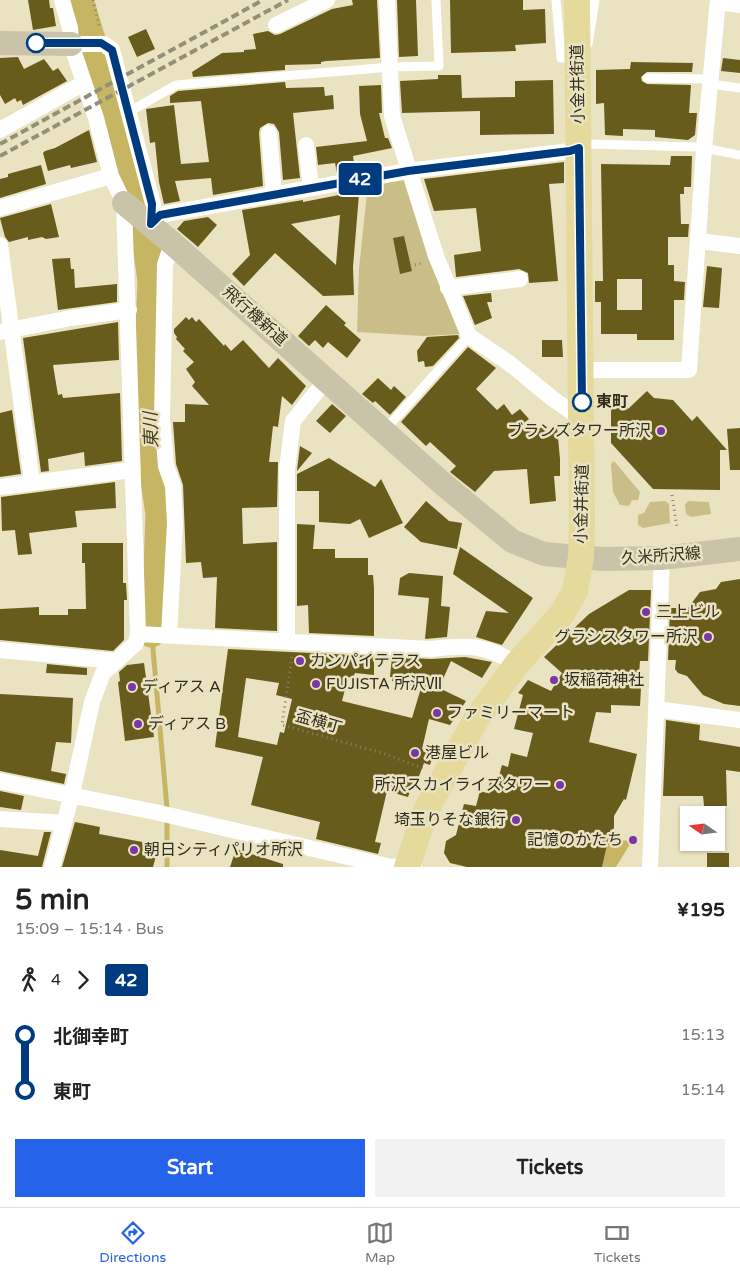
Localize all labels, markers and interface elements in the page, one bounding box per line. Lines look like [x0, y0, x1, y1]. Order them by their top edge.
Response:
unlabelled marker [26, 33, 46, 53]
street label: 小金井街道 [567, 44, 589, 124]
line badge: 42 [338, 163, 382, 195]
text: 42 [349, 168, 371, 190]
street label: 飛行機新道 [219, 282, 291, 350]
marker: 東町 [572, 392, 592, 412]
place label: 東町 [596, 392, 628, 412]
water label: 東川 [139, 410, 163, 448]
place label: ブランズタワー所沢 [507, 421, 651, 441]
marker: ブランズタワー所沢 [655, 425, 667, 437]
street label: 小金井街道 [571, 464, 593, 544]
street label: 久米所沢線 [620, 543, 702, 569]
place label: 三上ビル [656, 602, 720, 622]
marker: 三上ビル [640, 606, 652, 618]
place label: グラシスタワー所沢 [554, 627, 698, 647]
marker: グラシスタワー所沢 [702, 631, 714, 643]
place label: カンパイテラス [310, 651, 421, 671]
marker: カンパイテラス [294, 655, 306, 667]
place label: 坂稲荷神社 [564, 670, 644, 690]
place label: FUJISTA 所沢Ⅶ [326, 674, 442, 694]
marker: 坂稲荷神社 [548, 674, 560, 686]
place label: ディアス A [142, 677, 221, 697]
marker: FUJISTA 所沢Ⅶ [310, 678, 322, 690]
marker: ディアス A [126, 681, 138, 693]
place label: ファミリーマート [447, 703, 575, 723]
street label: 盃横丁 [293, 706, 345, 738]
marker: ファミリーマート [431, 707, 443, 719]
place label: ディアス B [148, 714, 226, 734]
marker: ディアス B [132, 718, 144, 730]
place label: 港屋ビル [425, 743, 489, 763]
marker: 港屋ビル [409, 747, 421, 759]
place label: 所沢スカイライズタワー [374, 775, 550, 795]
marker: 所沢スカイライズタワー [554, 779, 566, 791]
north arrow [680, 806, 725, 851]
map controls [680, 806, 725, 851]
place label: 埼玉りそな銀行 [394, 810, 506, 830]
marker: 埼玉りそな銀行 [510, 814, 522, 826]
place label: 記憶のかたち [527, 830, 623, 850]
marker: 記憶のかたち [627, 834, 639, 846]
place label: 朝日シティパリオ所沢 [144, 840, 303, 860]
marker: 朝日シティパリオ所沢 [128, 844, 140, 856]
text: 5 min [15, 883, 90, 917]
text: ¥195 [677, 899, 725, 921]
text: 15:09 – 15:14 · Bus [15, 919, 164, 939]
icon: walk [15, 966, 43, 994]
icon: forward [69, 966, 97, 994]
text: 42 [115, 969, 138, 991]
text: 4 [51, 970, 61, 990]
text: 15:13 [681, 1025, 725, 1045]
text: 北御幸町 [53, 1026, 129, 1048]
text: 15:14 [681, 1080, 725, 1100]
text: 東町 [53, 1081, 91, 1103]
button: Start [15, 1139, 365, 1197]
button: Tickets [375, 1139, 725, 1197]
tab: Directions [99, 1219, 166, 1266]
tab: Map [365, 1219, 395, 1266]
tab: Tickets [594, 1219, 641, 1266]

